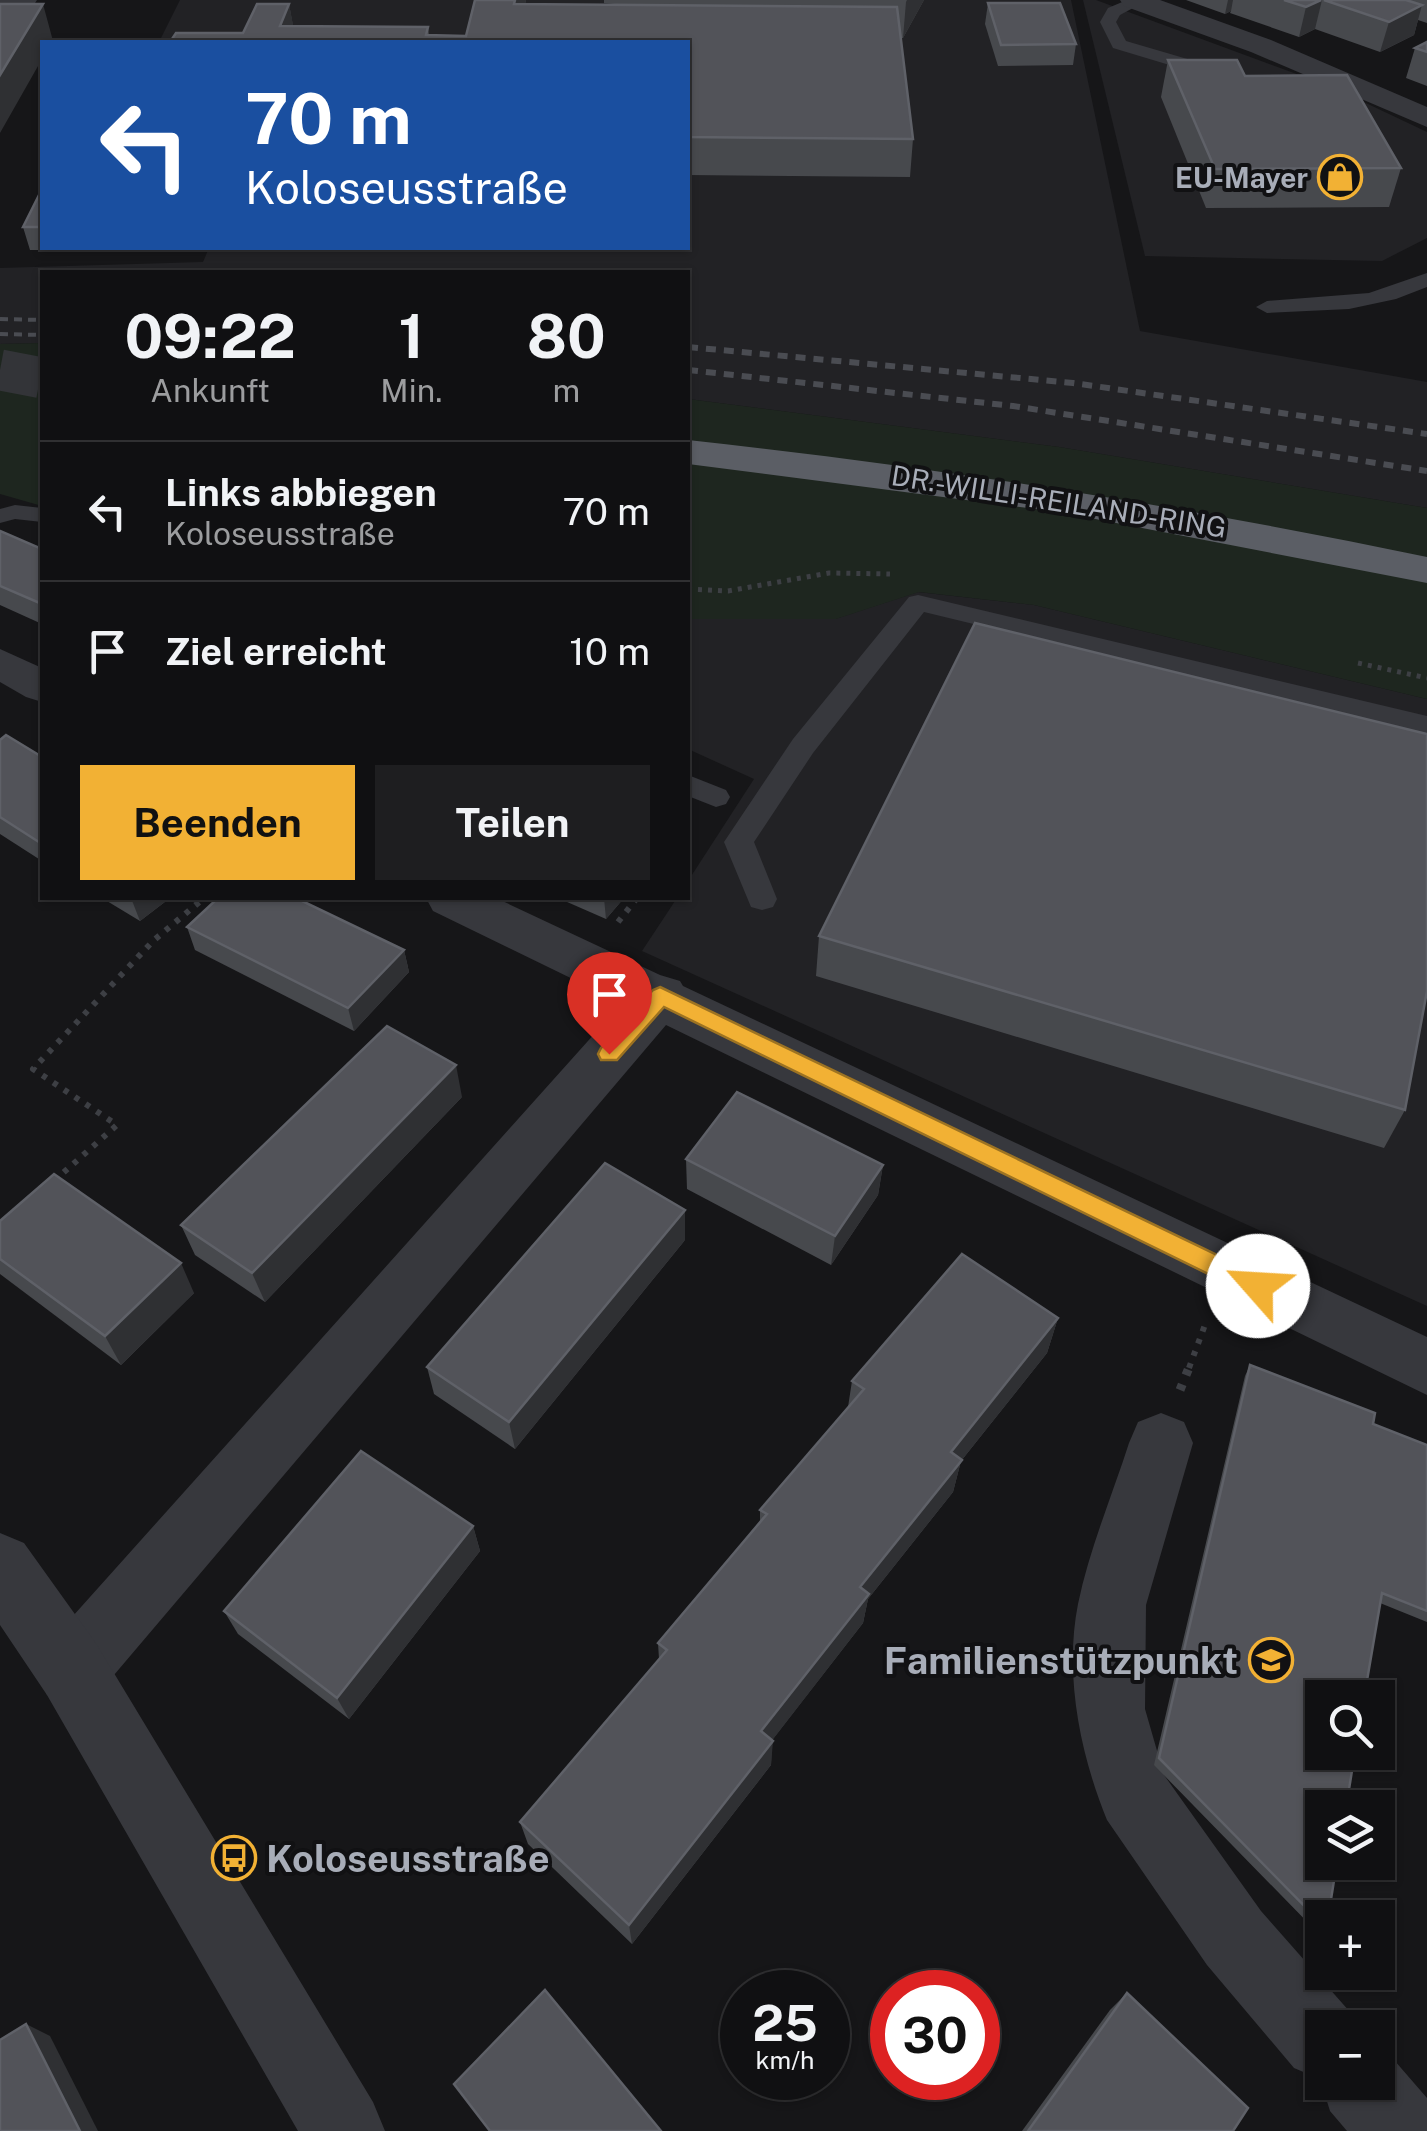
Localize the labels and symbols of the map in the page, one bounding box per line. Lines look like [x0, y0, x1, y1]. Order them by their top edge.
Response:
shop icon: EU-Mayer [1317, 154, 1363, 200]
place label: EU-Mayer [1175, 161, 1308, 194]
street label: DR.-WILLI-REILAND-RING [889, 458, 1229, 544]
pin [567, 952, 652, 1055]
position arrow [1206, 1234, 1310, 1338]
school or university icon: Familienstützpunkt [1248, 1637, 1294, 1683]
place label: Familienstützpunkt [884, 1638, 1238, 1683]
bus stop icon: Koloseusstraße [211, 1835, 257, 1881]
place label: Koloseusstraße [266, 1836, 550, 1881]
speed limit sign: 30 [870, 1970, 1000, 2100]

